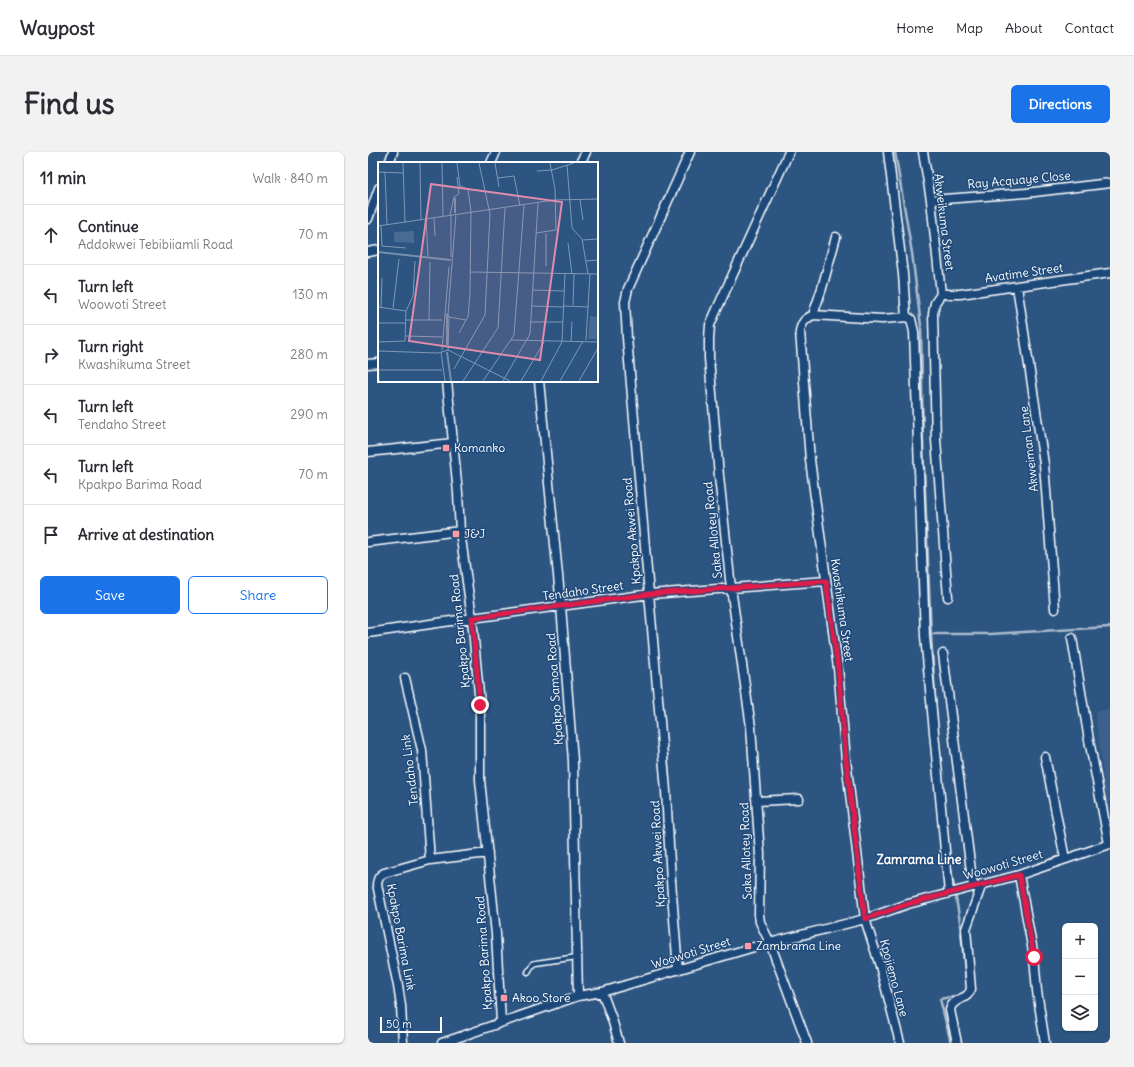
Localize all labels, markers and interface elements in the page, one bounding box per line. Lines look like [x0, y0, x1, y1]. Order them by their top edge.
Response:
text: Waypost [20, 16, 95, 40]
text: Home [896, 19, 934, 37]
text: Map [956, 19, 983, 37]
text: About [1005, 19, 1043, 37]
text: Contact [1065, 19, 1114, 37]
button: Directions [1011, 85, 1110, 123]
text: Find us [24, 86, 115, 122]
inset map [378, 162, 598, 382]
text: 11 min [40, 167, 86, 189]
street label: Ray Acquaye Close [967, 168, 1071, 191]
text: Walk · 840 m [253, 170, 328, 187]
street label: Akweikuma Street [931, 172, 958, 271]
text: Continue [78, 217, 139, 236]
icon: ahead [40, 224, 62, 246]
text: 70 m [299, 226, 328, 243]
text: Addokwei Tebibiiamli Road [78, 236, 233, 253]
street label: Avatime Street [984, 260, 1064, 285]
text: Turn left [78, 277, 133, 296]
icon: left [40, 284, 62, 306]
text: 130 m [292, 286, 328, 303]
text: Woowoti Street [78, 296, 167, 313]
text: Turn right [78, 337, 143, 356]
icon: right [40, 344, 62, 366]
text: 280 m [290, 346, 328, 363]
text: Kwashikuma Street [78, 356, 190, 373]
text: Turn left [78, 397, 133, 416]
icon: left [40, 404, 62, 426]
street label: Akweiman Lane [1016, 405, 1041, 493]
text: 290 m [290, 406, 328, 423]
text: Tendaho Street [78, 416, 166, 433]
place label: Komanko [454, 440, 505, 455]
marker: Komanko [441, 443, 451, 453]
text: Turn left [78, 457, 133, 476]
icon: left [40, 464, 62, 486]
text: 70 m [299, 466, 328, 483]
text: Kpakpo Barima Road [78, 476, 202, 493]
street label: Kpakpo Akwei Road [619, 477, 644, 585]
street label: Saka Allotey Road [700, 481, 725, 579]
icon: arrive [40, 524, 62, 546]
text: Arrive at destination [78, 525, 214, 544]
place label: J&J [464, 526, 485, 541]
marker: J&J [451, 529, 461, 539]
street label: Kwashikuma Street [828, 557, 857, 662]
street label: Kpakpo Barima Road [446, 573, 473, 689]
button: Save [40, 576, 180, 614]
button: Share [188, 576, 328, 614]
street label: Tendaho Street [542, 577, 624, 604]
street label: Kpakpo Samoa Road [543, 632, 566, 746]
route end [471, 696, 489, 714]
street label: Tendaho Link [398, 734, 421, 806]
street label: Kpakpo Akwei Road [647, 800, 668, 908]
street label: Saka Allotey Road [736, 802, 755, 900]
street label: Woowoti Street [962, 846, 1044, 883]
district label: Zamrama Line [876, 851, 962, 868]
street label: Kpakpo Barima Link [384, 882, 419, 992]
street label: Kpakpo Barima Road [472, 895, 495, 1011]
map controls [1062, 923, 1098, 1031]
button: + [1062, 923, 1098, 959]
street label: Woowoti Street [650, 933, 732, 972]
street label: Kpojiemo Lane [877, 937, 912, 1018]
place label: Zambrama Line [756, 938, 841, 953]
marker: Zambrama Line [743, 941, 753, 951]
route start [1025, 948, 1043, 966]
button: − [1062, 959, 1098, 995]
place label: Akoo Store [512, 990, 570, 1005]
marker: Akoo Store [499, 993, 509, 1003]
button: layers [1062, 995, 1098, 1031]
scale bar [380, 1015, 442, 1034]
text: 50 m [386, 1017, 412, 1031]

